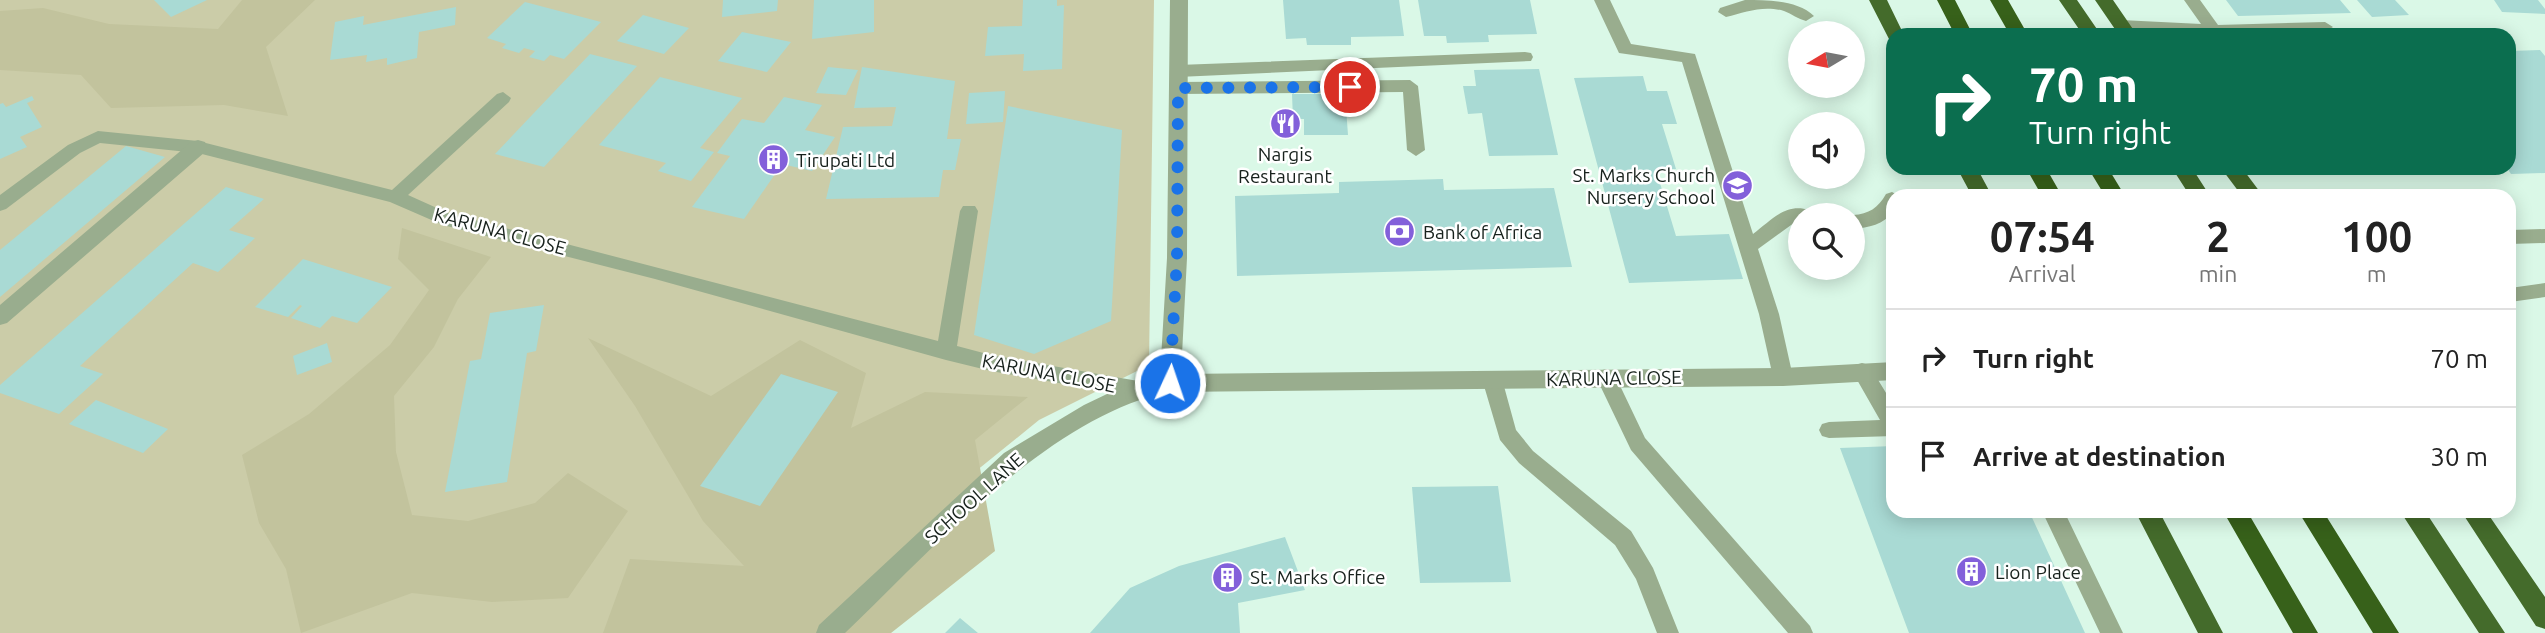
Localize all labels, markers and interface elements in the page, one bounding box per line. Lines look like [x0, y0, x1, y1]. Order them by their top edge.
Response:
north arrow [1788, 21, 1866, 98]
map controls [1788, 21, 1865, 280]
icon: right [1914, 56, 2005, 147]
text: 70 m [2029, 56, 2138, 111]
pin [1320, 57, 1380, 117]
icon: arrive [1331, 68, 1369, 106]
restaurant icon: Nargis Restaurant [1268, 106, 1302, 140]
button: sound [1788, 112, 1865, 189]
text: Turn right [2029, 114, 2171, 150]
building icon: Tirupati Ltd [756, 143, 790, 177]
place label: Nargis Restaurant [1238, 143, 1332, 187]
place label: Tirupati Ltd [796, 149, 895, 171]
place label: St. Marks Church Nursery School [1572, 164, 1715, 208]
school or university icon: St. Marks Church Nursery School [1721, 169, 1755, 203]
street label: KARUNA CLOSE [432, 203, 568, 259]
button: search [1788, 203, 1865, 280]
text: 07:54 [1990, 213, 2095, 260]
text: 2 [2206, 213, 2230, 260]
text: 100 [2341, 213, 2412, 260]
bank icon: Bank of Africa [1383, 215, 1417, 249]
place label: Bank of Africa [1423, 221, 1542, 243]
text: Arrival [2009, 261, 2076, 286]
text: min [2199, 261, 2237, 286]
text: m [2367, 261, 2387, 286]
icon: right [1914, 339, 1952, 377]
text: Turn right [1973, 344, 2094, 373]
text: 70 m [2430, 344, 2488, 373]
position arrow [1133, 346, 1207, 420]
street label: KARUNA CLOSE [980, 349, 1118, 397]
street label: KARUNA CLOSE [1546, 366, 1682, 390]
icon: arrive [1914, 437, 1952, 475]
text: Arrive at destination [1973, 442, 2226, 471]
text: 30 m [2430, 442, 2488, 471]
street label: SCHOOL LANE [920, 448, 1028, 548]
building icon: Lion Place [1955, 555, 1989, 589]
building icon: St. Marks Office [1210, 560, 1244, 594]
place label: Lion Place [1995, 561, 2081, 583]
place label: St. Marks Office [1250, 566, 1385, 588]

